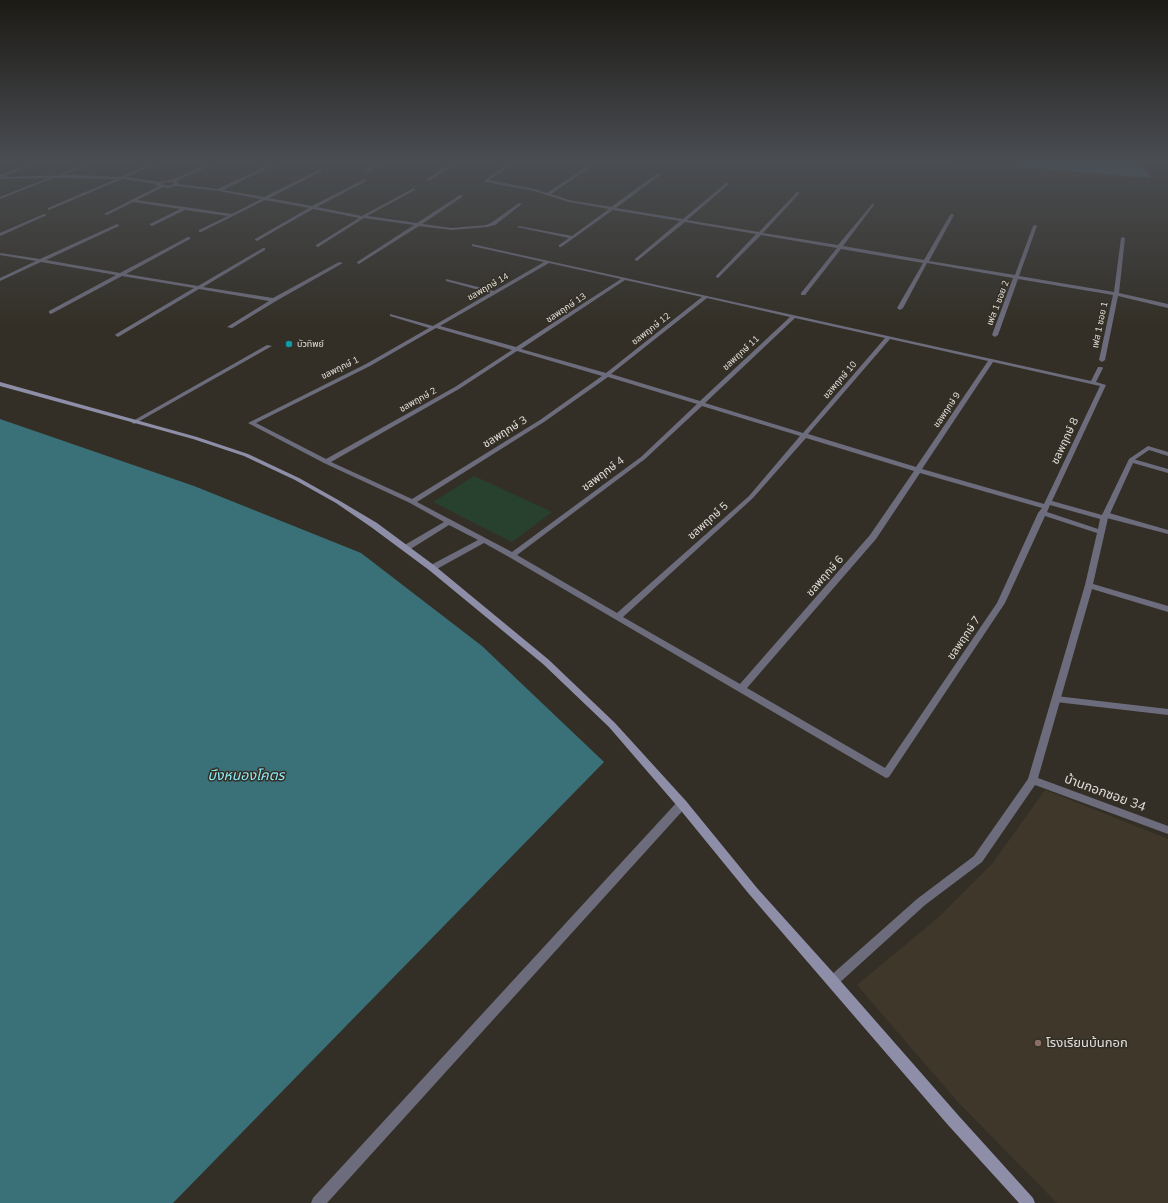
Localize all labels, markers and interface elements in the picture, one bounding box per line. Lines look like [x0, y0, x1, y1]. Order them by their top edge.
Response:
street label: ชลพฤกษ์ 14 [465, 271, 511, 303]
street label: เฟส 1 ซอย 2 [985, 279, 1011, 327]
street label: ชลพฤกษ์ 13 [544, 291, 588, 325]
street label: เฟส 1 ซอย 1 [1090, 301, 1110, 349]
street label: ชลพฤกษ์ 12 [630, 311, 672, 347]
street label: ชลพฤกษ์ 11 [720, 333, 762, 373]
marker: บัวทิพย์ [284, 339, 294, 349]
place label: บัวทิพย์ [297, 339, 324, 349]
street label: ชลพฤกษ์ 1 [319, 354, 361, 382]
street label: ชลพฤกษ์ 10 [821, 359, 859, 401]
street label: ชลพฤกษ์ 2 [398, 385, 438, 415]
street label: ชลพฤกษ์ 9 [931, 390, 963, 430]
street label: ชลพฤกษ์ 3 [480, 413, 530, 451]
street label: ชลพฤกษ์ 8 [1049, 416, 1081, 466]
street label: ชลพฤกษ์ 4 [579, 454, 627, 494]
street label: ชลพฤกษ์ 5 [685, 499, 731, 543]
street label: ชลพฤกษ์ 6 [804, 553, 846, 599]
street label: ชลพฤกษ์ 7 [945, 614, 983, 662]
water label: บึงหนองโคตร [208, 768, 284, 784]
street label: บ้านกอกซอย 34 [1062, 771, 1148, 815]
place label: โรงเรียนบ้นกอก [1046, 1035, 1128, 1051]
marker: โรงเรียนบ้นกอก [1033, 1038, 1043, 1048]

